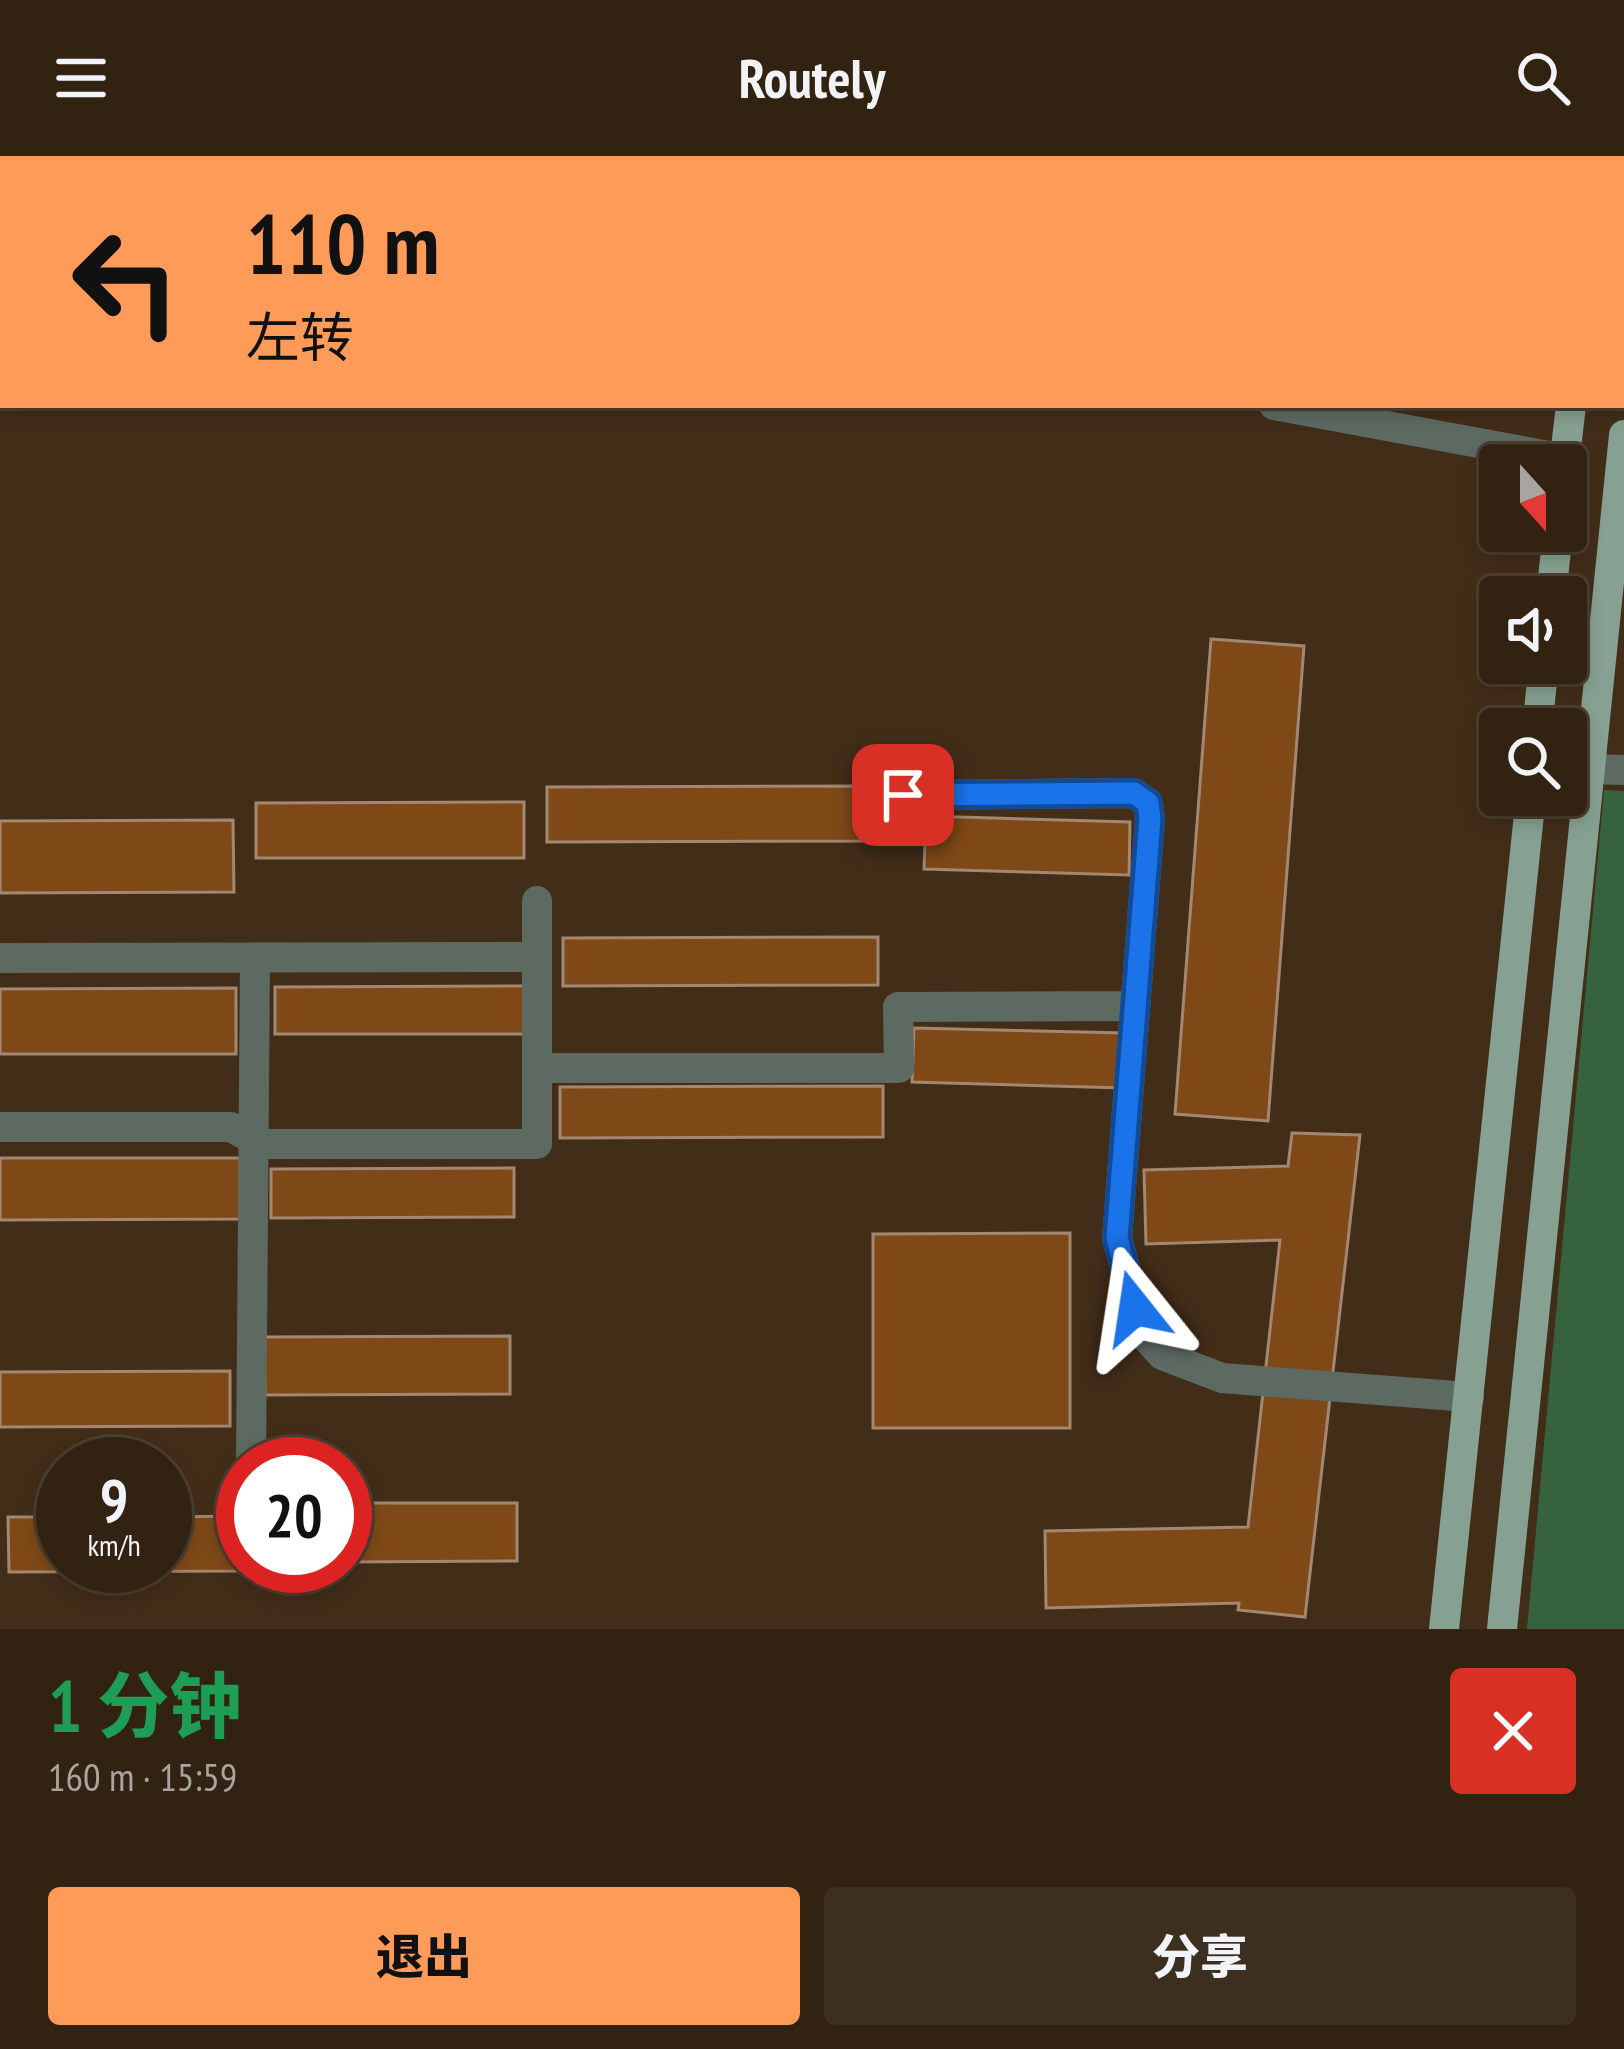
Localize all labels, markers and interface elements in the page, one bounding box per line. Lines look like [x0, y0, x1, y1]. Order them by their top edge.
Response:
text: Routely [739, 43, 885, 113]
icon: menu [48, 45, 114, 111]
icon: search [1510, 45, 1576, 111]
text: 110 m [246, 188, 439, 297]
icon: left [48, 204, 204, 360]
text: 左转 [246, 302, 354, 372]
north arrow [1479, 444, 1587, 552]
map controls [1479, 444, 1587, 816]
button: sound [1479, 576, 1587, 684]
button: search [1479, 708, 1587, 816]
pin [852, 744, 954, 846]
icon: arrive [870, 762, 936, 828]
position arrow [1072, 1245, 1198, 1371]
speed limit sign: 20 [216, 1437, 372, 1593]
text: 9 [100, 1461, 128, 1539]
text: km/h [87, 1525, 141, 1564]
text: 1 分钟 [48, 1659, 241, 1752]
button: close [1450, 1668, 1576, 1794]
text: 160 m · 15:59 [48, 1751, 237, 1802]
button: 退出 [48, 1887, 800, 2025]
button: 分享 [824, 1887, 1576, 2025]

